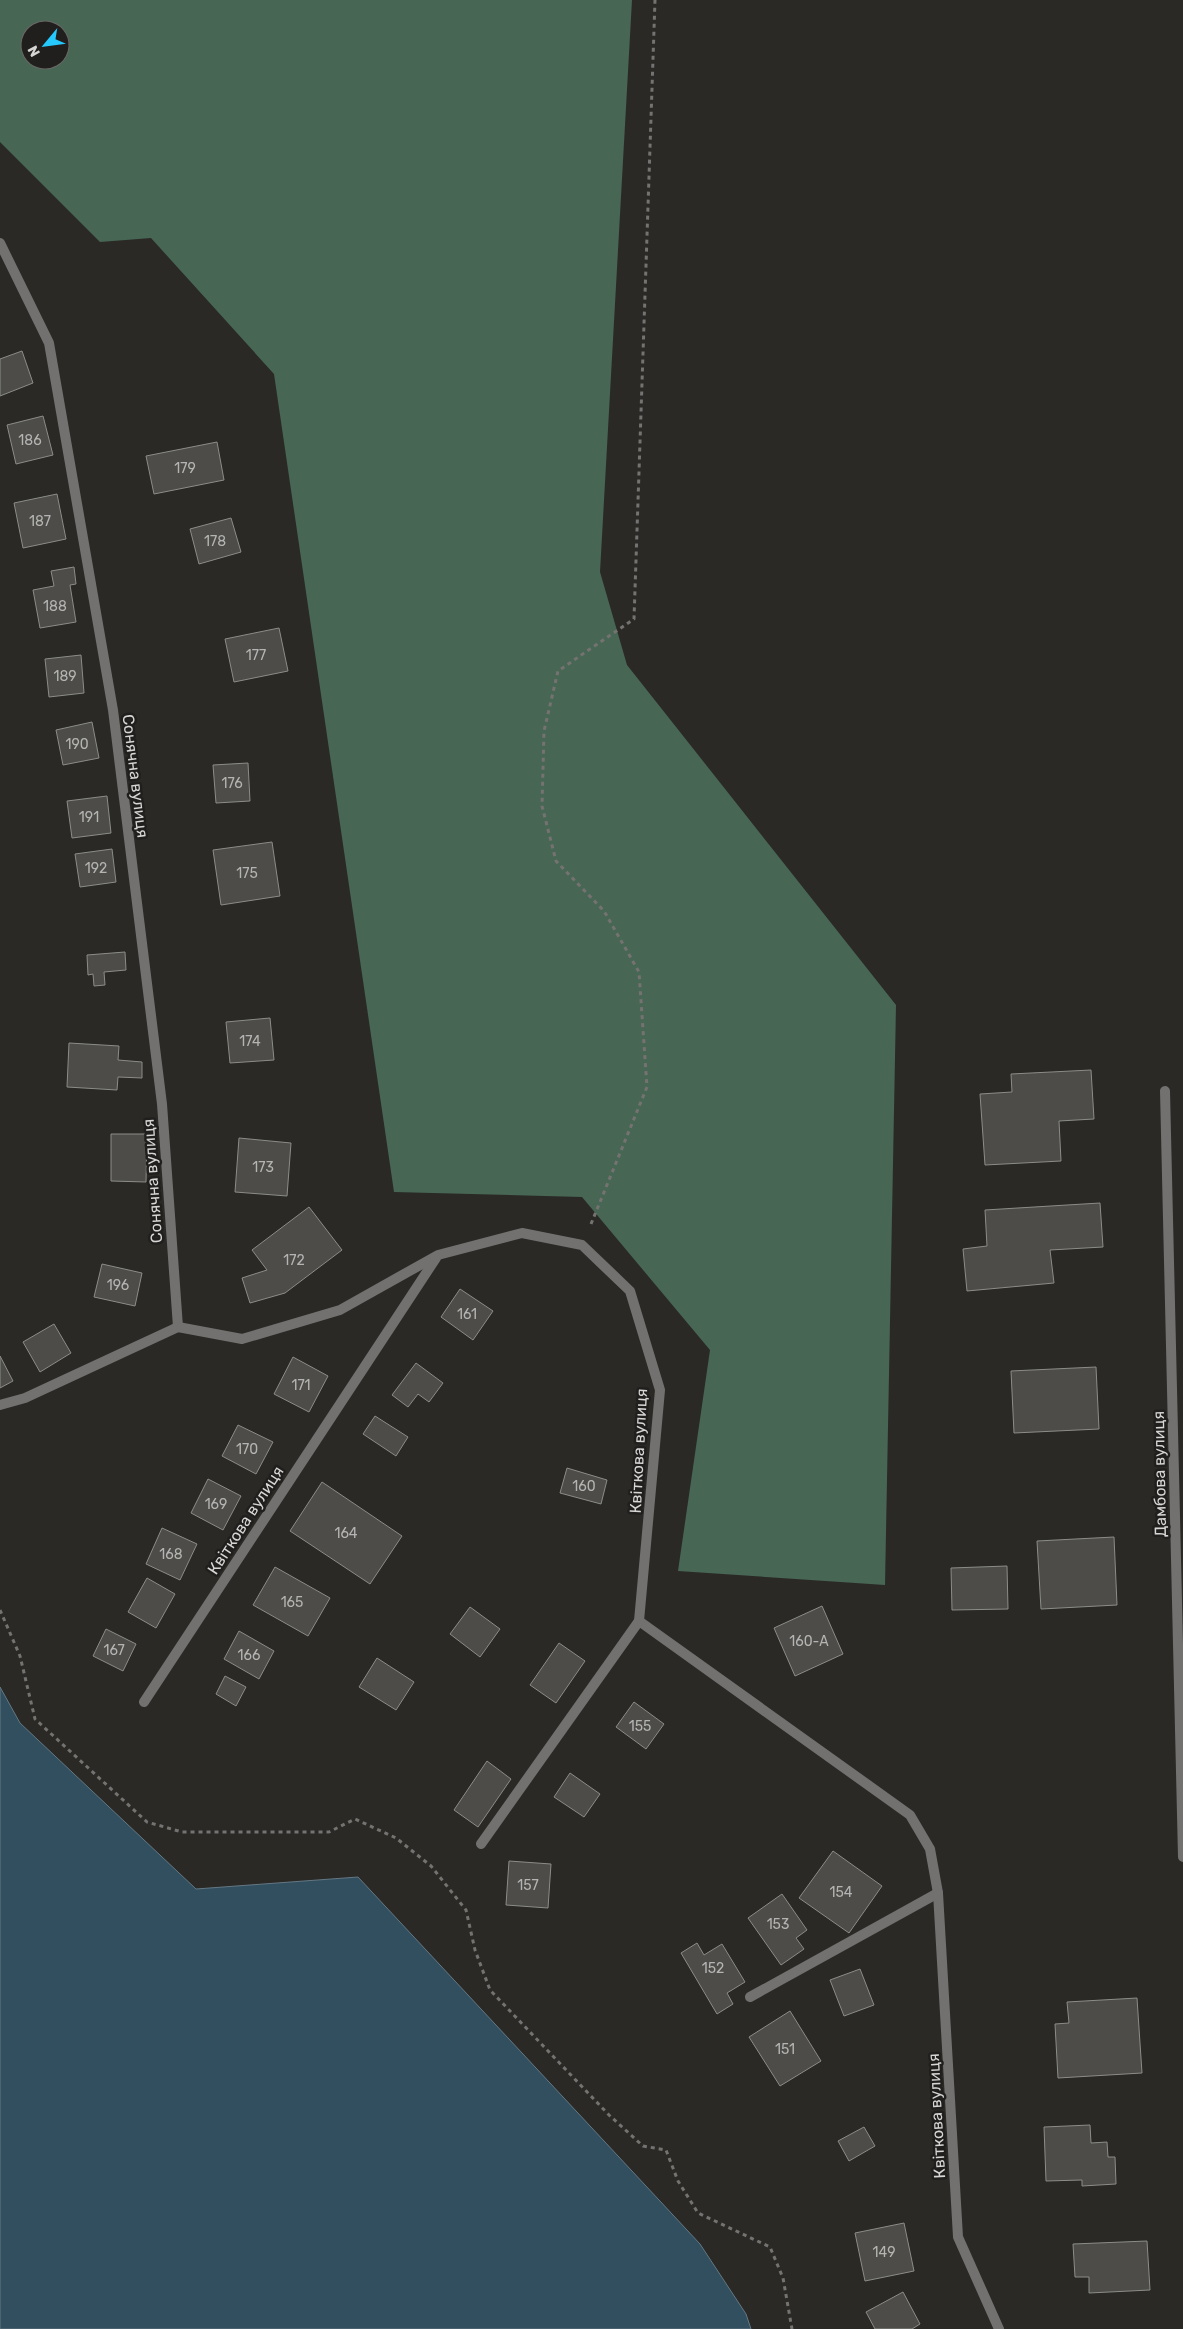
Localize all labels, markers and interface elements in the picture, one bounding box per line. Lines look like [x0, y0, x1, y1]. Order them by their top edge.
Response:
north arrow [20, 20, 70, 70]
text: N [24, 43, 44, 60]
house number: 186 [18, 432, 42, 449]
house number: 179 [174, 460, 196, 477]
house number: 187 [29, 513, 51, 530]
house number: 178 [204, 533, 226, 550]
house number: 188 [43, 598, 67, 615]
house number: 177 [246, 647, 266, 664]
house number: 189 [53, 668, 77, 685]
street label: Сонячна вулиця [118, 713, 153, 839]
house number: 190 [65, 736, 89, 753]
house number: 176 [221, 775, 243, 792]
house number: 191 [79, 809, 99, 826]
house number: 192 [85, 860, 107, 877]
house number: 175 [236, 865, 258, 882]
house number: 174 [239, 1033, 261, 1050]
street label: Сонячна вулиця [139, 1118, 166, 1244]
house number: 173 [252, 1159, 274, 1176]
house number: 172 [283, 1252, 305, 1269]
house number: 196 [107, 1277, 129, 1294]
house number: 161 [457, 1306, 477, 1323]
house number: 171 [291, 1377, 311, 1394]
street label: Квіткова вулиця [626, 1388, 651, 1514]
street label: Дамбова вулиця [1149, 1411, 1170, 1537]
house number: 170 [236, 1441, 258, 1458]
street label: Квіткова вулиця [203, 1463, 287, 1578]
house number: 160 [572, 1478, 596, 1495]
house number: 169 [205, 1496, 227, 1513]
house number: 164 [334, 1525, 358, 1542]
house number: 168 [159, 1546, 183, 1563]
house number: 165 [281, 1594, 303, 1611]
house number: 160-А [789, 1633, 829, 1650]
house number: 167 [103, 1642, 125, 1659]
house number: 166 [238, 1647, 260, 1664]
house number: 155 [629, 1718, 651, 1735]
house number: 157 [517, 1877, 539, 1894]
house number: 154 [829, 1884, 853, 1901]
house number: 153 [767, 1916, 789, 1933]
house number: 152 [702, 1960, 724, 1977]
house number: 151 [775, 2041, 795, 2058]
street label: Квіткова вулиця [924, 2053, 949, 2179]
house number: 149 [873, 2244, 895, 2261]

